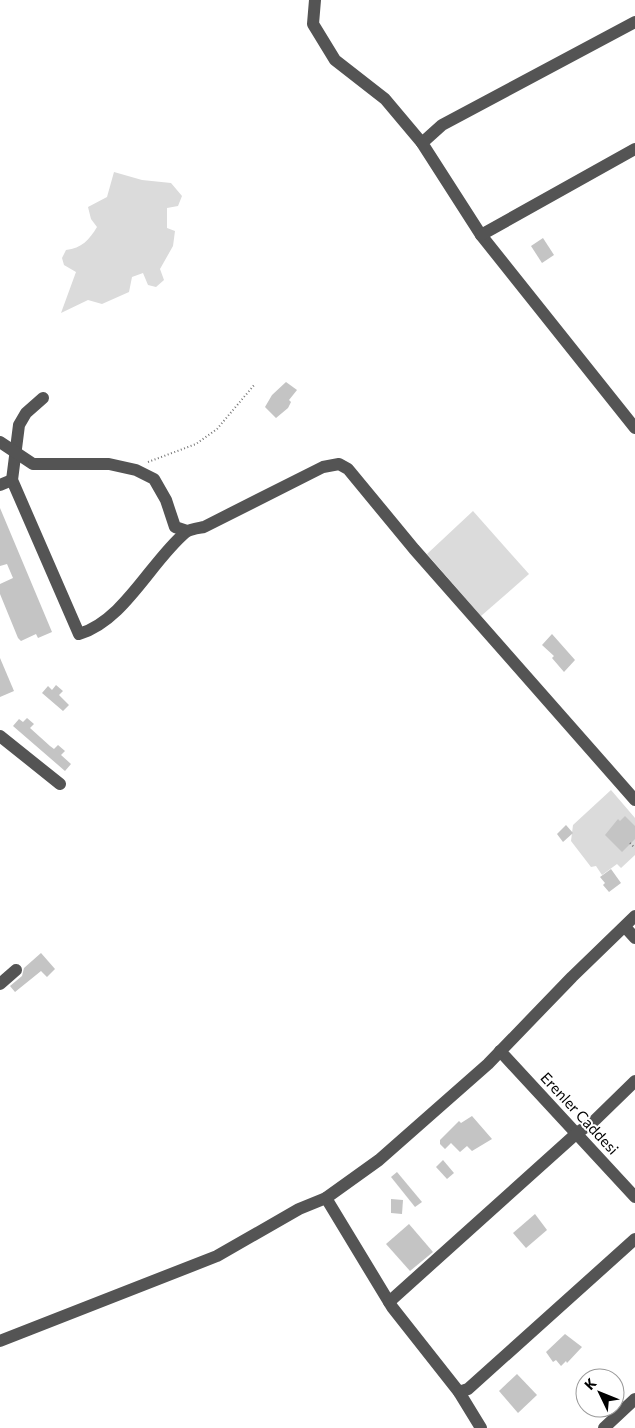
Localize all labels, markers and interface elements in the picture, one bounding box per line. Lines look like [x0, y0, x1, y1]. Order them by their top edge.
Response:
street label: Erenler Caddesi [537, 1068, 623, 1158]
north arrow [575, 1368, 625, 1418]
text: K [581, 1374, 600, 1393]

